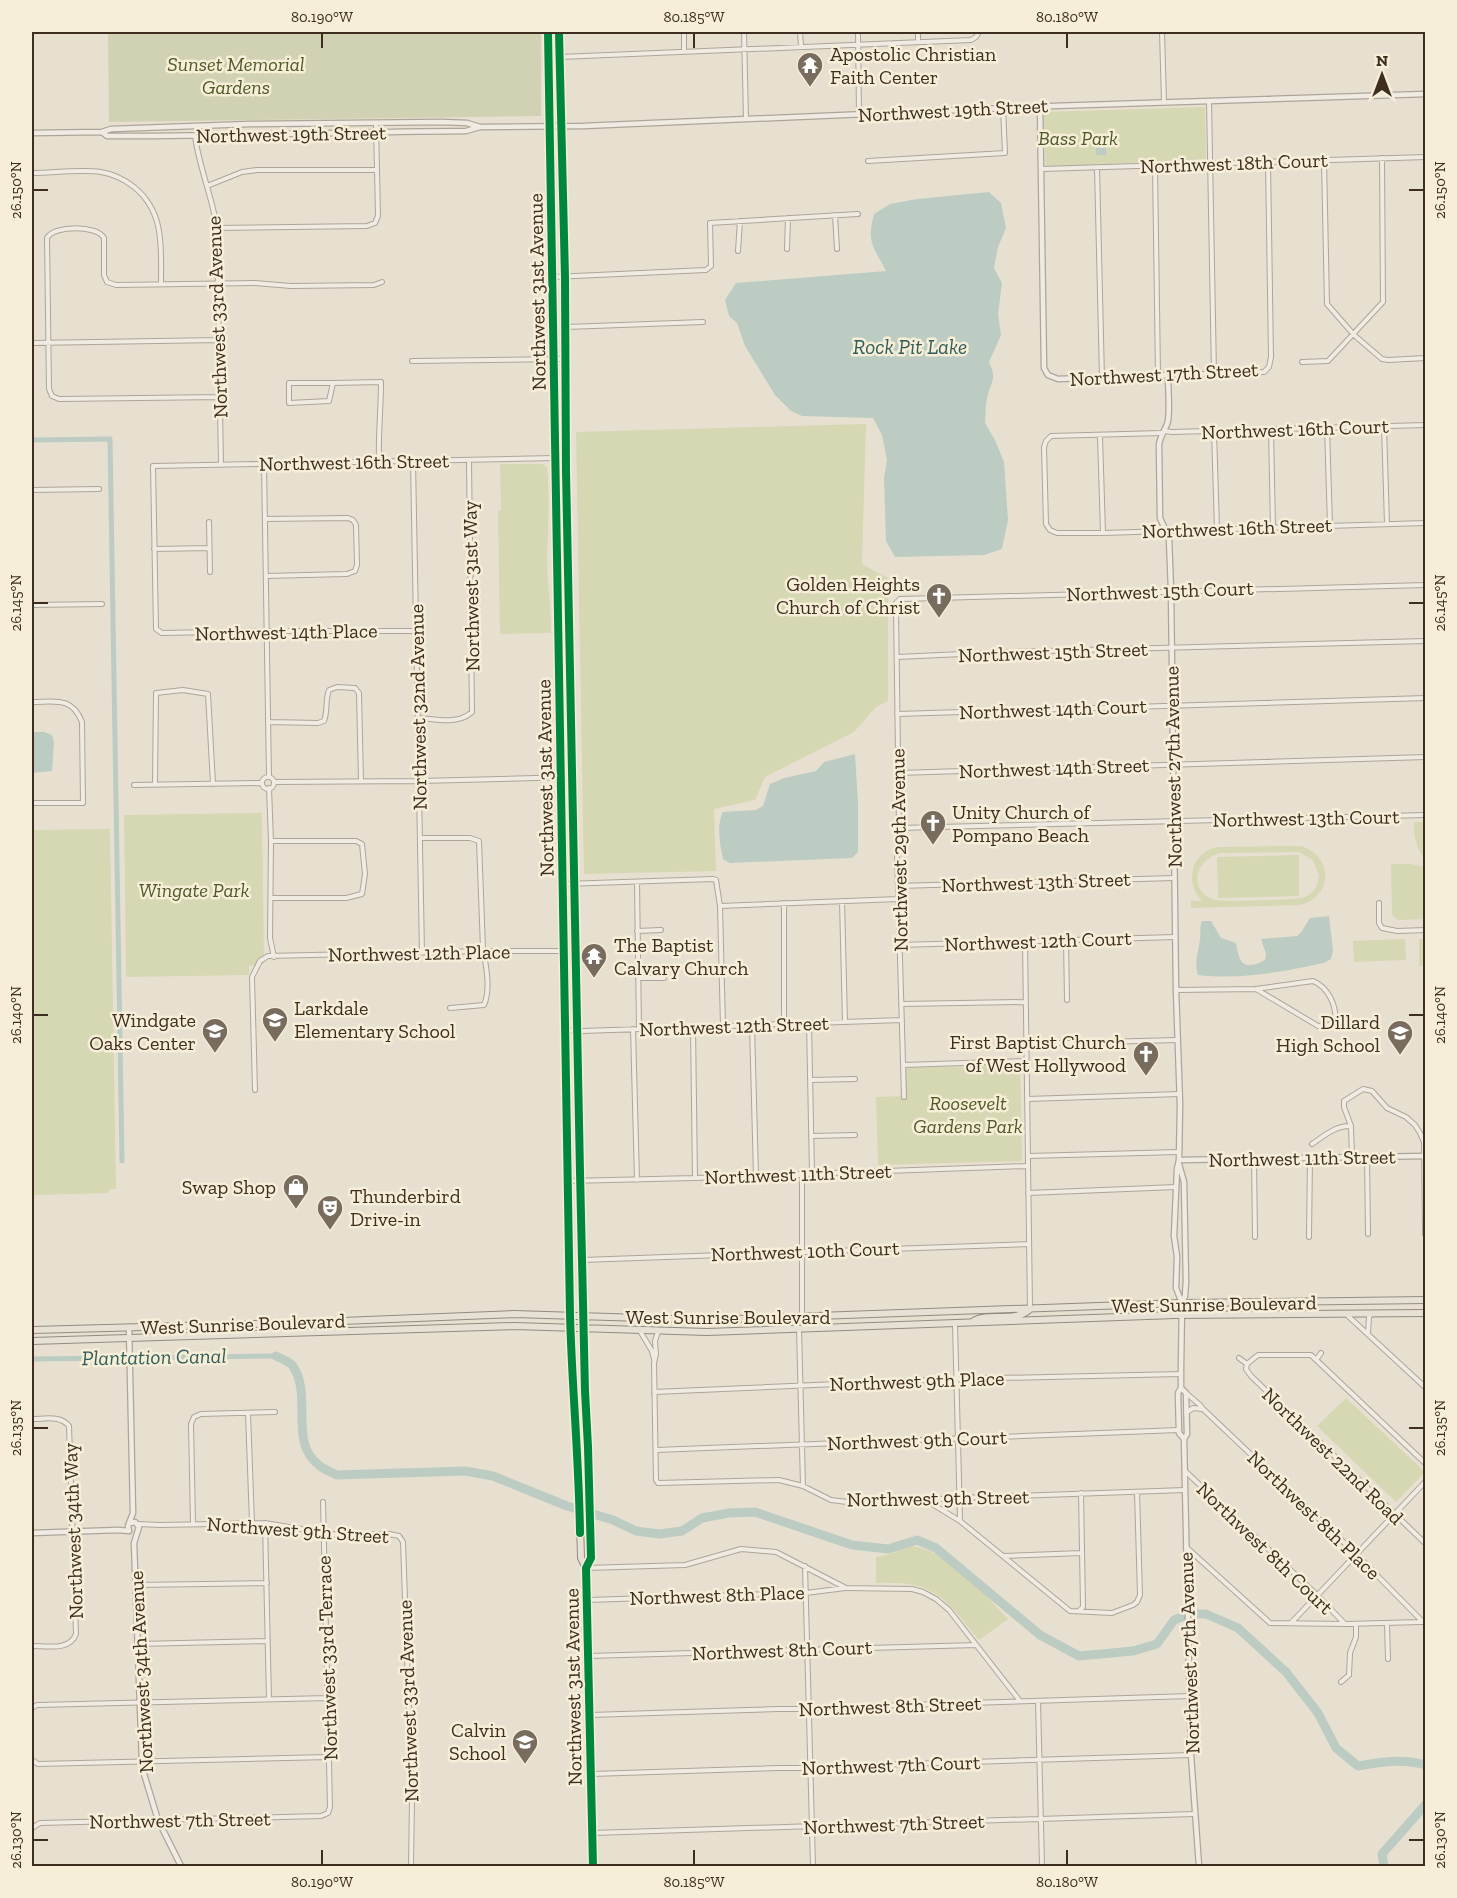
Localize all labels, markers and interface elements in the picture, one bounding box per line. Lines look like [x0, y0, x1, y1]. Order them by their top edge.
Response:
text: 80.190°W [291, 8, 353, 26]
text: 80.185°W [663, 8, 725, 26]
text: 80.180°W [1036, 8, 1098, 26]
place label: Apostolic Christian Faith Center [830, 42, 997, 89]
north arrow [1352, 45, 1412, 105]
temple icon: Apostolic Christian Faith Center [795, 50, 825, 88]
text: N [1376, 51, 1388, 70]
park label: Sunset Memorial Gardens [167, 52, 305, 99]
street label: Northwest 19th Street [857, 93, 1049, 127]
street label: Northwest 19th Street [196, 120, 387, 148]
park label: Bass Park [1038, 126, 1118, 150]
street label: Northwest 18th Court [1140, 148, 1329, 178]
text: 26.150°N [7, 161, 25, 219]
text: 26.150°N [1431, 161, 1449, 219]
street label: Northwest 31st Avenue [523, 193, 551, 391]
street label: Northwest 33rd Avenue [201, 215, 233, 419]
water label: Rock Pit Lake [853, 334, 967, 359]
street label: Northwest 17th Street [1069, 357, 1260, 391]
street label: Northwest 16th Court [1201, 414, 1390, 444]
street label: Northwest 16th Street [259, 448, 450, 476]
street label: Northwest 31st Way [457, 499, 484, 672]
street label: Northwest 16th Street [1141, 513, 1333, 543]
place label: Golden Heights Church of Christ [776, 572, 921, 619]
text: 26.145°N [7, 574, 25, 632]
text: 26.145°N [1431, 574, 1449, 632]
street label: Northwest 15th Court [1066, 576, 1255, 606]
church icon: Golden Heights Church of Christ [924, 581, 954, 619]
street label: Northwest 32nd Avenue [404, 604, 432, 810]
street label: Northwest 14th Place [194, 618, 378, 646]
street label: Northwest 15th Street [958, 637, 1149, 667]
street label: Northwest 27th Avenue [1159, 666, 1187, 868]
street label: Northwest 31st Avenue [531, 679, 559, 877]
street label: Northwest 14th Court [959, 694, 1148, 724]
street label: Northwest 29th Avenue [885, 748, 913, 952]
street label: Northwest 14th Street [958, 753, 1150, 783]
place label: Unity Church of Pompano Beach [952, 800, 1091, 847]
street label: Northwest 13th Court [1212, 804, 1400, 832]
church icon: Unity Church of Pompano Beach [918, 808, 948, 846]
street label: Northwest 13th Street [941, 867, 1132, 897]
park label: Wingate Park [139, 878, 249, 902]
street label: Northwest 12th Court [944, 926, 1133, 956]
place label: The Baptist Calvary Church [614, 933, 749, 980]
street label: Northwest 12th Place [328, 939, 510, 967]
temple icon: The Baptist Calvary Church [579, 941, 609, 979]
text: 26.140°N [7, 986, 25, 1044]
text: 26.140°N [1431, 986, 1449, 1044]
place label: Larkdale Elementary School [294, 996, 455, 1043]
school or university icon: Larkdale Elementary School [260, 1005, 290, 1043]
place label: Windgate Oaks Center [89, 1008, 196, 1055]
place label: Dillard High School [1276, 1010, 1380, 1057]
street label: Northwest 12th Street [639, 1011, 830, 1041]
school or university icon: Windgate Oaks Center [200, 1016, 230, 1054]
school or university icon: Dillard High School [1385, 1018, 1415, 1056]
place label: First Baptist Church of West Hollywood [949, 1030, 1127, 1077]
church icon: First Baptist Church of West Hollywood [1131, 1039, 1161, 1077]
park label: Roosevelt Gardens Park [913, 1091, 1023, 1138]
street label: Northwest 11th Street [1208, 1144, 1397, 1172]
street label: Northwest 11th Street [704, 1159, 893, 1189]
shop icon: Swap Shop [281, 1172, 311, 1210]
place label: Swap Shop [182, 1175, 276, 1199]
place label: Thunderbird Drive-in [350, 1184, 461, 1231]
theatre icon: Thunderbird Drive-in [315, 1193, 345, 1231]
street label: Northwest 10th Court [710, 1236, 900, 1266]
street label: West Sunrise Boulevard [1111, 1290, 1317, 1318]
street label: West Sunrise Boulevard [625, 1305, 831, 1329]
street label: West Sunrise Boulevard [140, 1308, 346, 1340]
water label: Plantation Canal [81, 1343, 227, 1370]
street label: Northwest 9th Place [829, 1366, 1005, 1396]
street label: Northwest 22nd Road [1257, 1382, 1409, 1530]
text: 26.135°N [7, 1400, 25, 1456]
text: 26.135°N [1431, 1400, 1449, 1456]
street label: Northwest 9th Court [827, 1425, 1008, 1455]
street label: Northwest 34th Way [58, 1442, 88, 1620]
street label: Northwest 8th Place [1243, 1445, 1385, 1585]
street label: Northwest 8th Court [1192, 1477, 1339, 1620]
street label: Northwest 9th Street [846, 1484, 1030, 1512]
street label: Northwest 9th Street [206, 1512, 391, 1548]
street label: Northwest 27th Avenue [1173, 1552, 1205, 1754]
street label: Northwest 33rd Terrace [311, 1555, 343, 1761]
street label: Northwest 34th Avenue [124, 1570, 158, 1774]
street label: Northwest 8th Place [629, 1580, 805, 1610]
street label: Northwest 31st Avenue [559, 1588, 587, 1786]
street label: Northwest 33rd Avenue [392, 1599, 424, 1803]
street label: Northwest 8th Court [691, 1635, 873, 1665]
street label: Northwest 8th Street [798, 1691, 982, 1721]
place label: Calvin School [449, 1718, 507, 1765]
school or university icon: Calvin School [510, 1727, 540, 1765]
street label: Northwest 7th Court [801, 1750, 981, 1780]
street label: Northwest 7th Street [89, 1806, 272, 1834]
street label: Northwest 7th Street [803, 1809, 986, 1839]
text: 26.130°N [7, 1811, 25, 1869]
text: 26.130°N [1431, 1811, 1449, 1869]
text: 80.190°W [291, 1873, 353, 1891]
text: 80.185°W [663, 1873, 725, 1891]
text: 80.180°W [1036, 1873, 1098, 1891]

